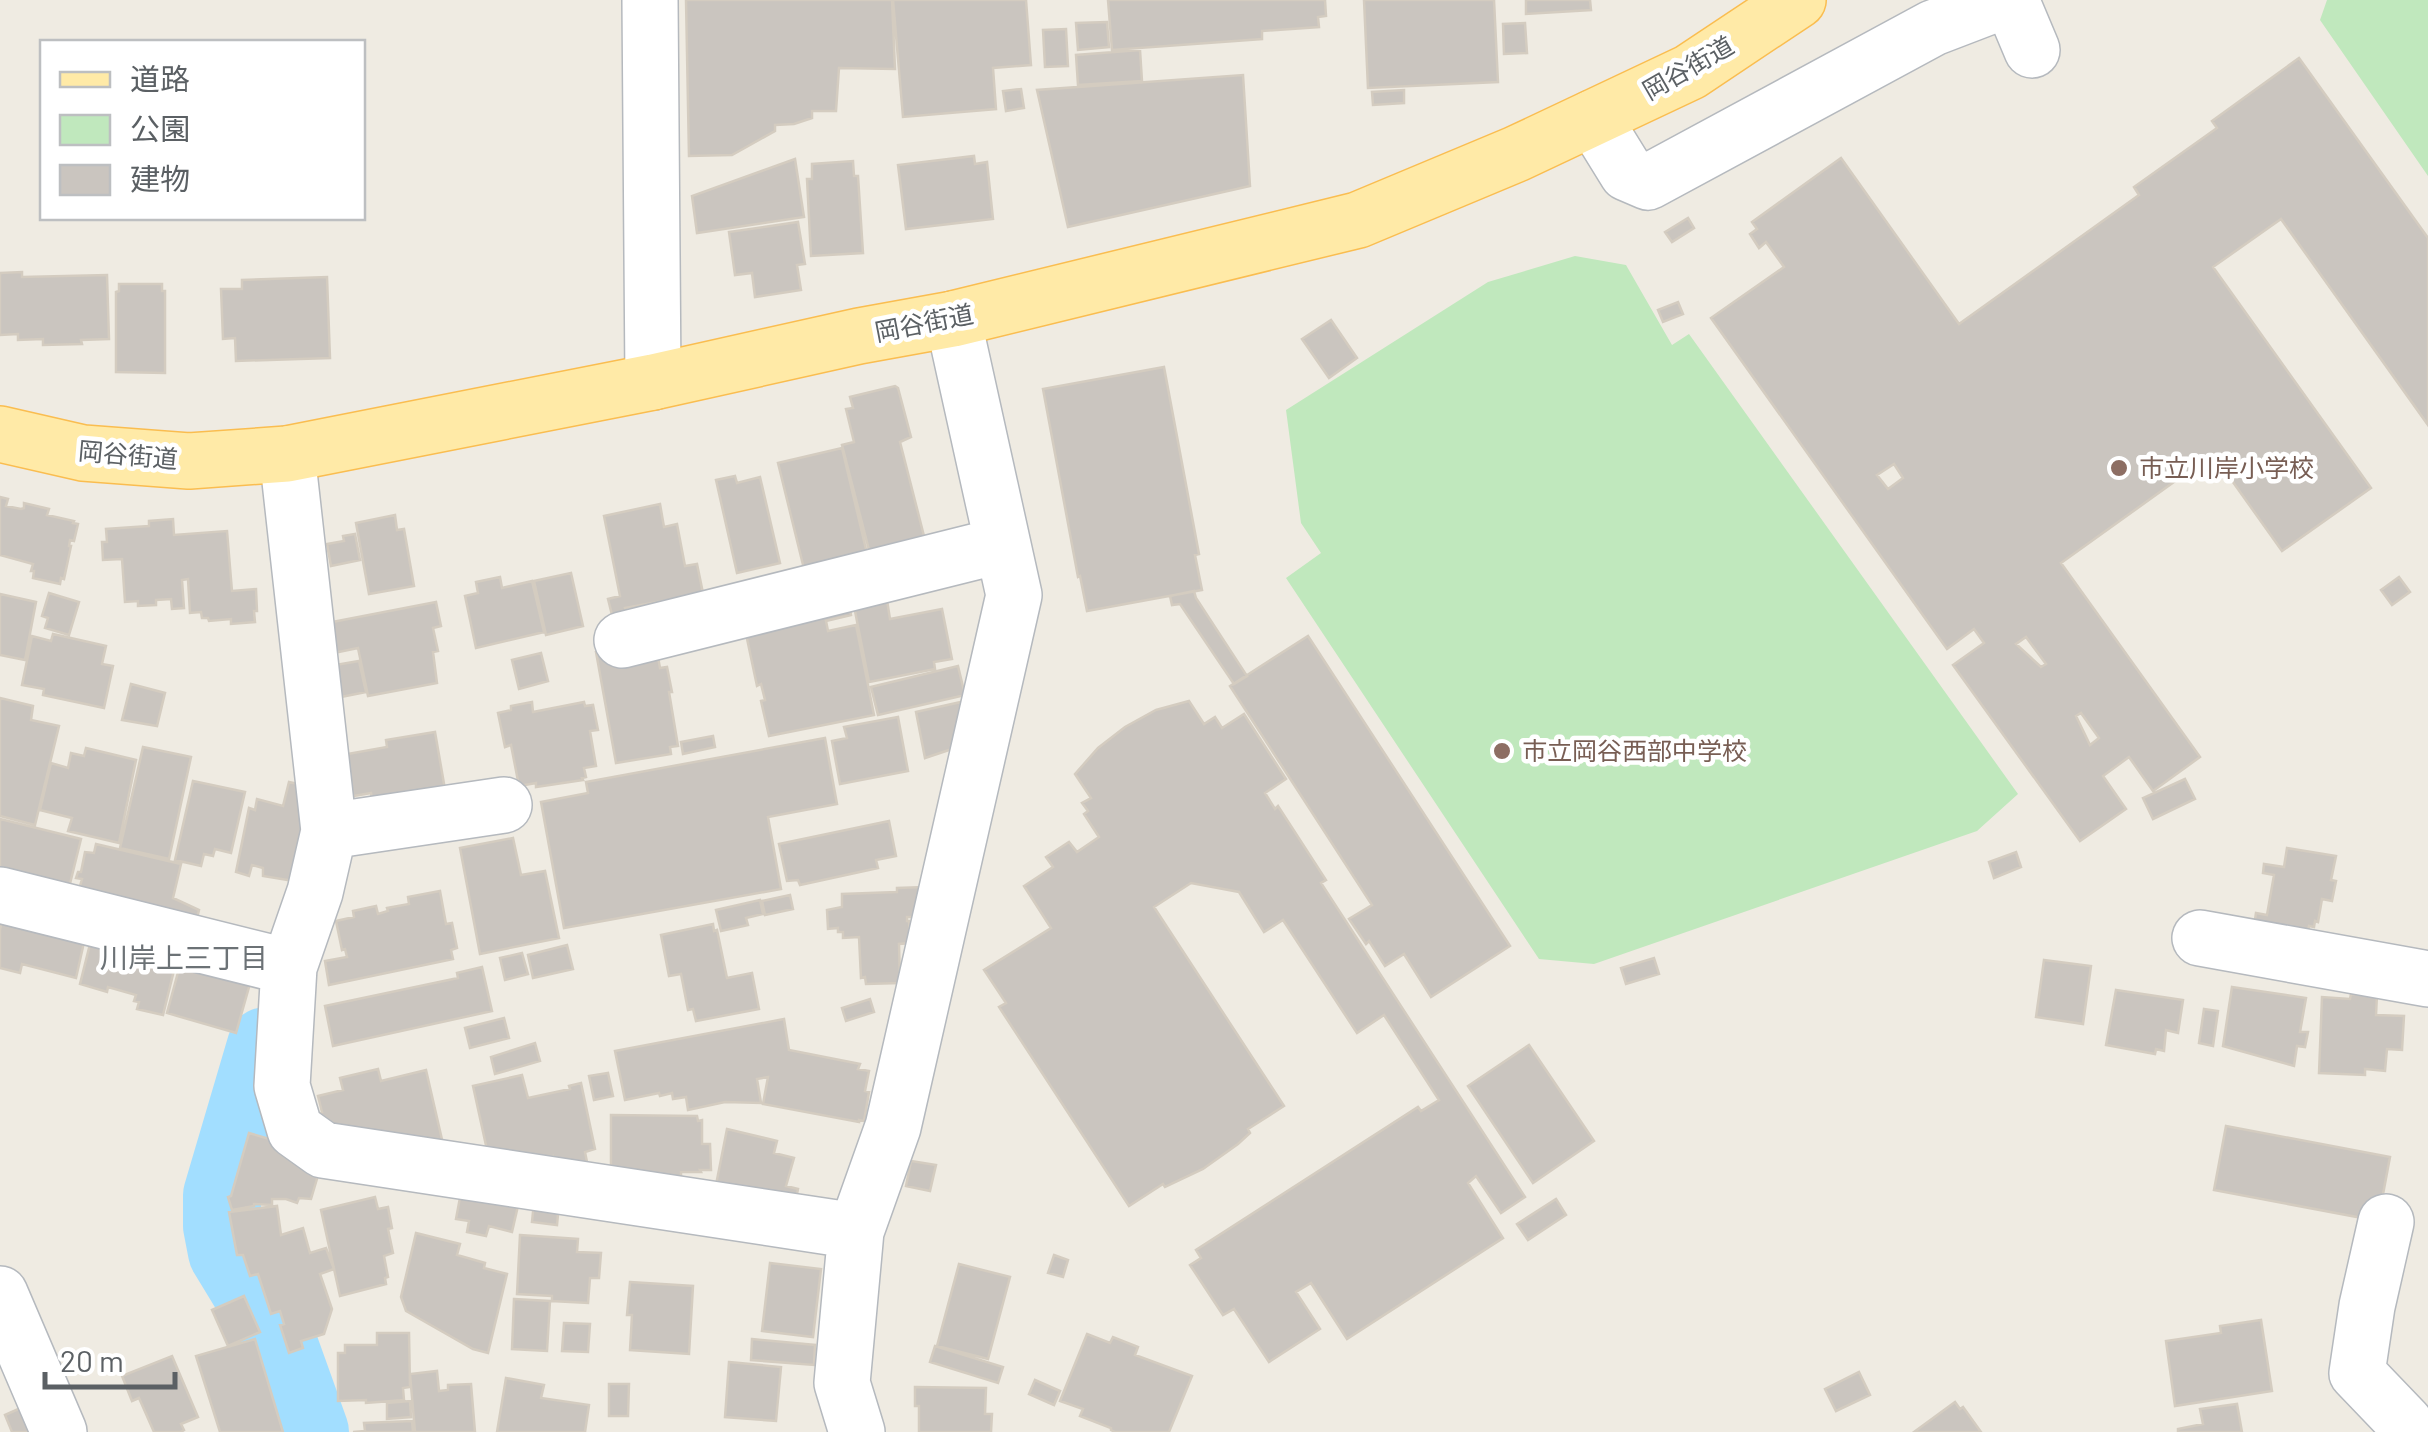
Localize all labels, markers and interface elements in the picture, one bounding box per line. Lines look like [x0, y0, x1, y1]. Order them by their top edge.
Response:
street label: 岡谷街道 [1637, 29, 1738, 105]
legend [40, 40, 365, 220]
text: 道路 [130, 60, 190, 96]
text: 公園 [130, 110, 190, 146]
text: 建物 [130, 160, 190, 196]
street label: 岡谷街道 [872, 298, 976, 346]
street label: 岡谷街道 [77, 435, 179, 473]
place label: 市立川岸小学校 [2139, 452, 2314, 482]
marker: 市立川岸小学校 [2108, 457, 2130, 479]
place label: 市立岡谷西部中学校 [1522, 735, 1747, 765]
marker: 市立岡谷西部中学校 [1491, 740, 1513, 762]
district label: 川岸上三丁目 [100, 940, 268, 974]
scale bar [45, 1327, 175, 1389]
text: 20 m [60, 1342, 124, 1378]

